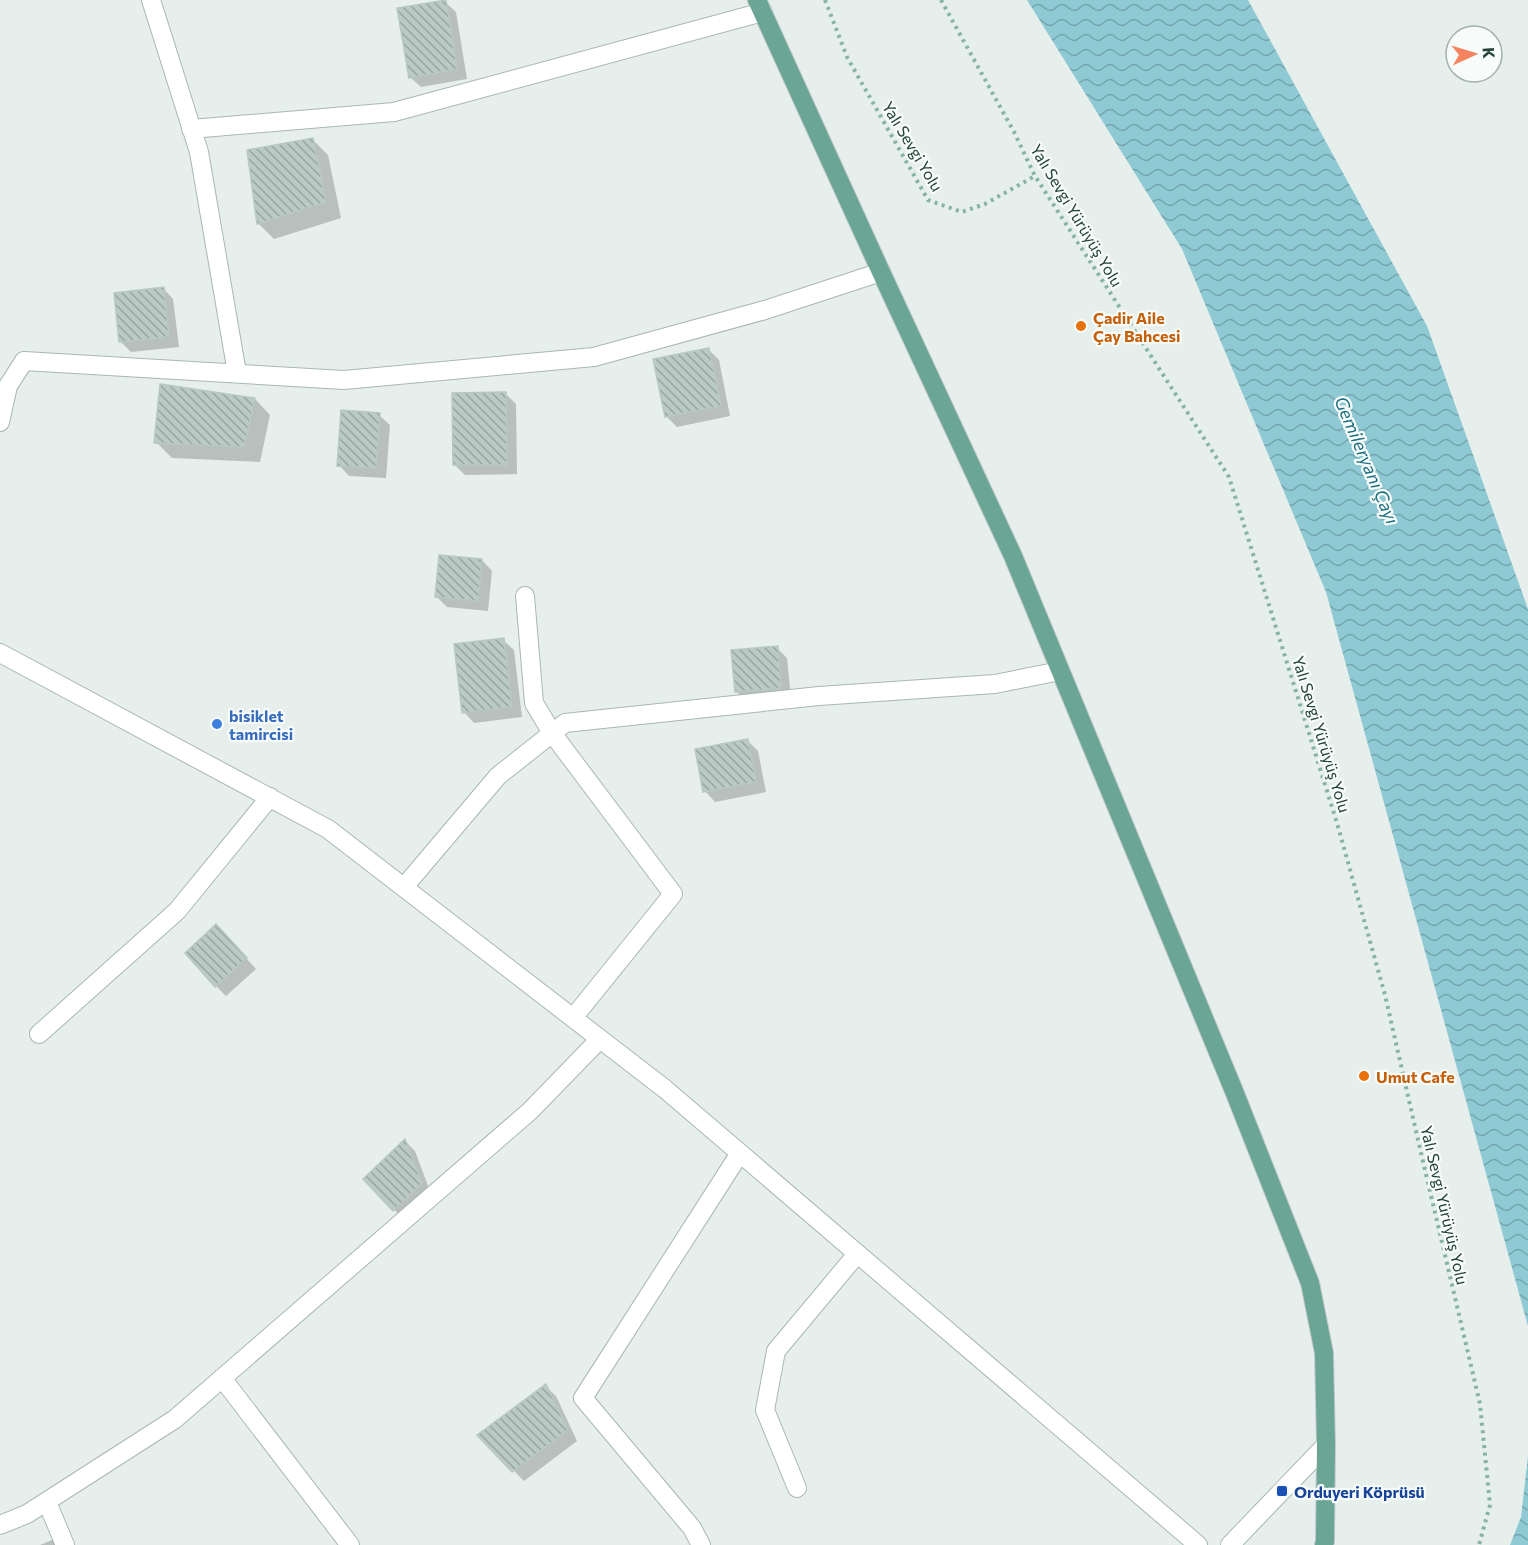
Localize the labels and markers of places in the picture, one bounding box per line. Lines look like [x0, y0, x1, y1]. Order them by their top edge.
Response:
place label: Çadir Aile Çay Bahcesi [1093, 308, 1180, 345]
marker: Çadir Aile Çay Bahcesi [1074, 319, 1088, 333]
place label: bisiklet tamircisi [229, 706, 293, 743]
marker: bisiklet tamircisi [210, 717, 224, 731]
place label: Umut Cafe [1376, 1067, 1455, 1086]
marker: Umut Cafe [1357, 1069, 1371, 1083]
place label: Orduyeri Köprüsü [1294, 1482, 1425, 1501]
marker: Orduyeri Köprüsü [1275, 1484, 1289, 1498]

